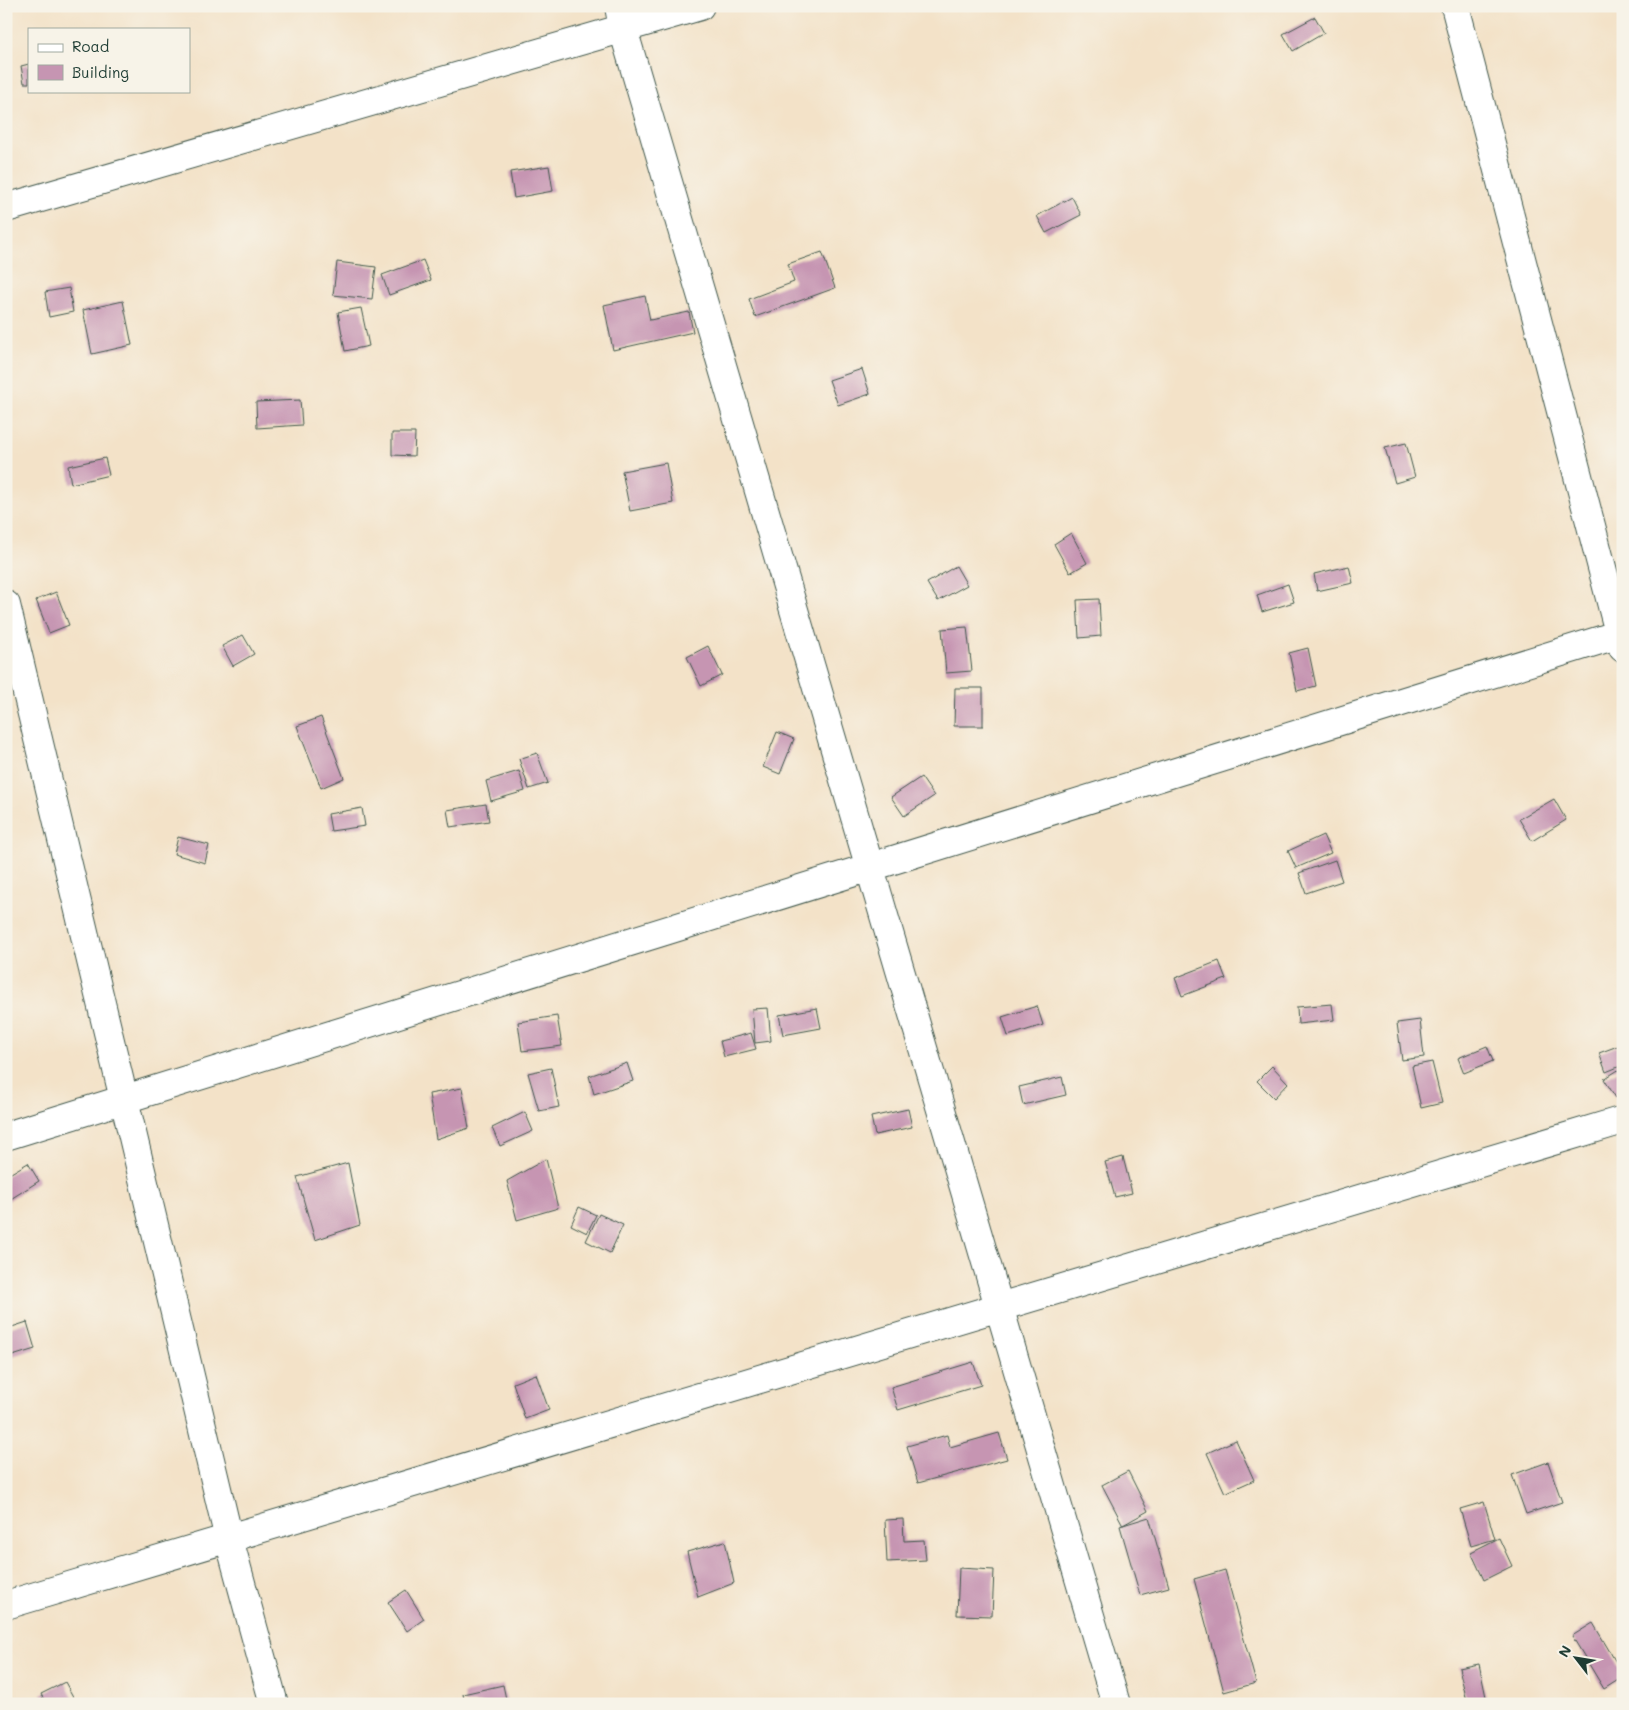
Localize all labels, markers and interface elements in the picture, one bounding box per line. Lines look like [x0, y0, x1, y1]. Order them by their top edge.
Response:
legend [28, 28, 190, 92]
text: Road [72, 36, 109, 56]
text: Building [72, 62, 129, 82]
north arrow [1552, 1632, 1602, 1682]
text: N [1554, 1642, 1575, 1661]

